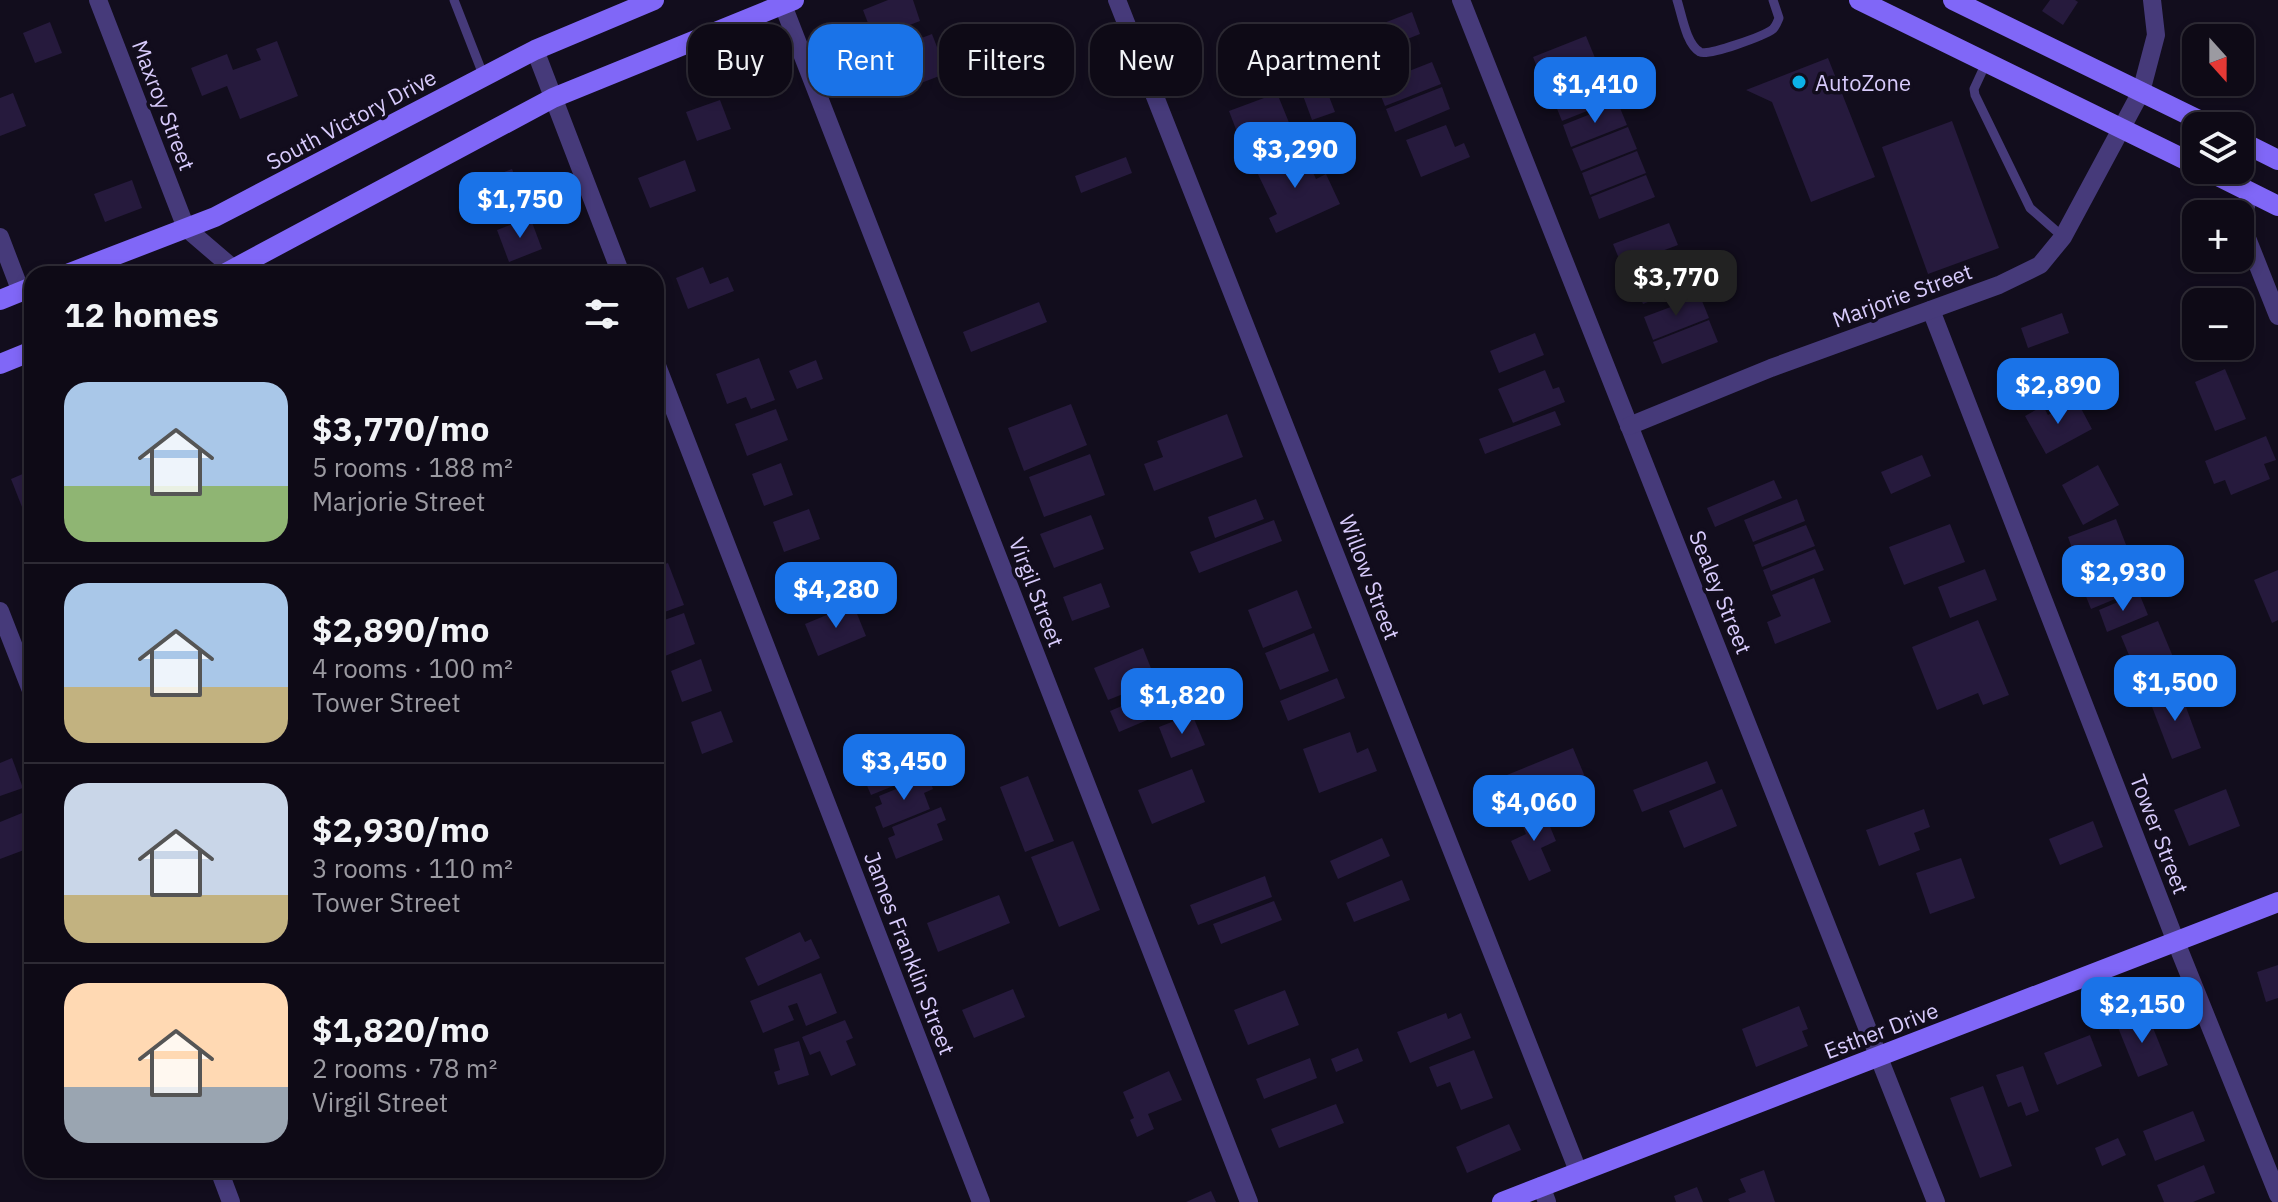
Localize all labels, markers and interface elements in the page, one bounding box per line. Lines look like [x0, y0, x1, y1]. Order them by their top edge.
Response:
chip: Buy [688, 24, 792, 96]
chip: Rent [808, 24, 923, 96]
chip: Filters [939, 24, 1074, 96]
chip: New [1090, 24, 1202, 96]
chip: Apartment [1218, 24, 1409, 96]
north arrow [2182, 24, 2254, 96]
map controls [2182, 24, 2254, 360]
street label: Maxroy Street [126, 36, 202, 174]
pin: $1,410 [1530, 57, 1660, 125]
street label: South Victory Drive [261, 62, 441, 176]
text: $1,410 [1552, 66, 1638, 100]
place label: AutoZone [1815, 68, 1911, 97]
marker: AutoZone [1790, 73, 1808, 91]
button: layers [2182, 112, 2254, 184]
pin: $3,290 [1230, 122, 1360, 190]
text: $3,290 [1252, 131, 1338, 165]
pin: $1,750 [455, 172, 585, 240]
text: $1,750 [477, 181, 563, 215]
button: + [2182, 200, 2254, 272]
pin: $3,770 [1611, 250, 1741, 318]
street label: Marjorie Street [1828, 256, 1976, 334]
text: $3,770 [1633, 259, 1719, 293]
button: − [2182, 288, 2254, 360]
text: 12 homes [64, 292, 219, 336]
icon: filters [580, 292, 624, 336]
pin: $2,890 [1993, 358, 2123, 426]
text: $2,890 [2015, 367, 2101, 401]
text: $3,770/mo [312, 406, 489, 450]
icon: home [128, 414, 224, 510]
text: 5 rooms · 188 m² [312, 450, 513, 484]
text: Marjorie Street [312, 484, 485, 518]
street label: Willow Street [1333, 510, 1407, 644]
street label: Sealey Street [1683, 526, 1759, 658]
street label: Virgil Street [1003, 533, 1071, 651]
pin: $2,930 [2058, 545, 2188, 613]
text: $2,930 [2080, 554, 2166, 588]
pin: $4,280 [771, 562, 901, 630]
text: $4,280 [793, 571, 879, 605]
text: $2,890/mo [312, 607, 489, 651]
icon: home [128, 615, 224, 711]
text: 4 rooms · 100 m² [312, 651, 513, 685]
pin: $1,500 [2110, 655, 2240, 723]
text: $1,500 [2132, 664, 2218, 698]
pin: $1,820 [1117, 668, 1247, 736]
text: $1,820 [1139, 677, 1225, 711]
text: Tower Street [312, 685, 461, 719]
pin: $3,450 [839, 734, 969, 802]
text: $3,450 [861, 743, 947, 777]
street label: Tower Street [2124, 770, 2196, 898]
pin: $4,060 [1469, 775, 1599, 843]
text: $4,060 [1491, 784, 1577, 818]
text: $2,930/mo [312, 807, 489, 851]
icon: home [128, 815, 224, 911]
street label: James Franklin Street [858, 847, 962, 1059]
text: 3 rooms · 110 m² [312, 851, 513, 885]
text: Tower Street [312, 885, 461, 919]
pin: $2,150 [2077, 977, 2207, 1045]
text: $2,150 [2099, 986, 2185, 1020]
street label: Esther Drive [1820, 995, 1942, 1065]
text: $1,820/mo [312, 1007, 489, 1051]
icon: home [128, 1015, 224, 1111]
text: 2 rooms · 78 m² [312, 1051, 497, 1085]
text: Virgil Street [312, 1085, 448, 1119]

